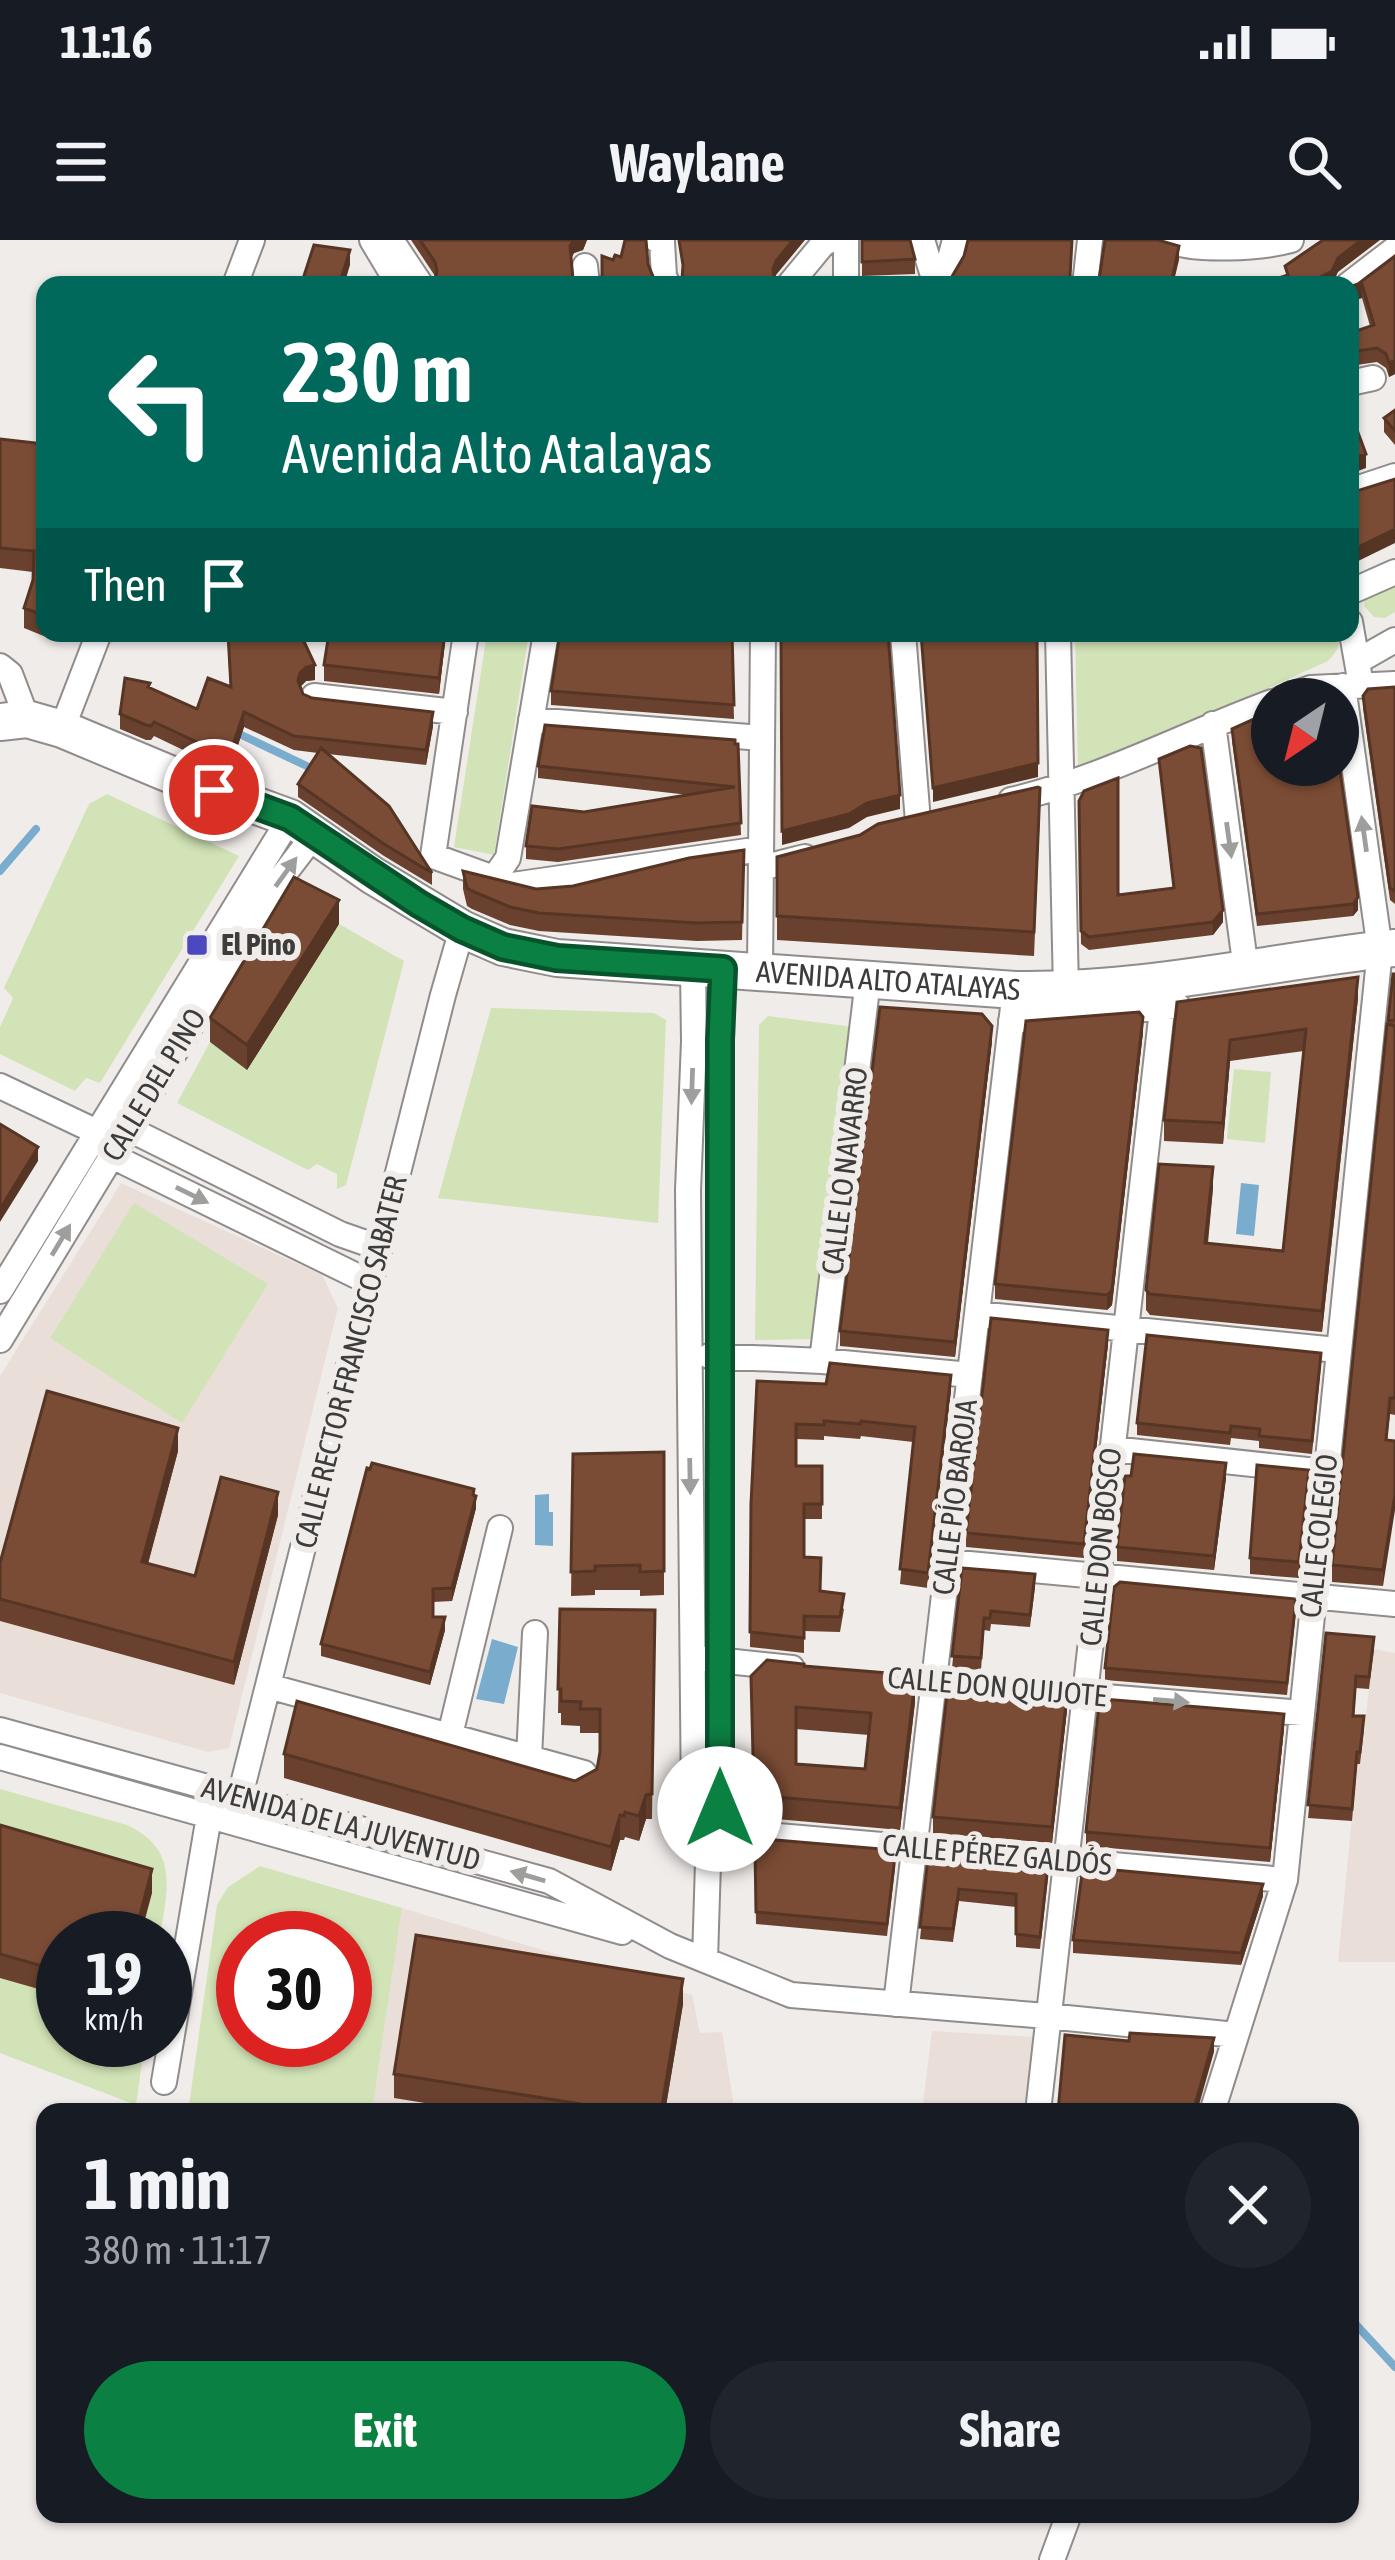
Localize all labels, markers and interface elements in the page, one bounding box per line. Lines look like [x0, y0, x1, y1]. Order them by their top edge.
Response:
text: 11:16 [60, 16, 153, 68]
icon: menu [48, 129, 114, 195]
icon: search [1281, 129, 1347, 195]
text: Waylane [610, 132, 785, 193]
icon: left [84, 324, 240, 480]
text: 230 m [282, 324, 472, 420]
text: Avenida Alto Atalayas [282, 423, 712, 484]
icon: arrive [191, 552, 257, 618]
text: Then [84, 559, 167, 611]
north arrow [1251, 678, 1359, 786]
map controls [1251, 678, 1359, 786]
pin [163, 739, 265, 841]
icon: arrive [181, 757, 247, 823]
one-way arrow [1354, 815, 1373, 852]
one-way arrow [1220, 822, 1239, 859]
one-way arrow [274, 856, 298, 887]
place label: El Pino [221, 927, 296, 961]
marker: El Pino [184, 932, 210, 958]
street label: AVENIDA ALTO ATALAYAS [755, 954, 1021, 1006]
street label: CALLE DEL PINO [94, 1002, 212, 1167]
street label: CALLE LO NAVARRO [814, 1065, 874, 1277]
one-way arrow [682, 1068, 701, 1106]
street label: CALLE RECTOR FRANCISCO SABATER [287, 1172, 413, 1551]
one-way arrow [175, 1185, 209, 1205]
one-way arrow [50, 1223, 71, 1257]
street label: CALLE PÍO BAROJA [925, 1397, 983, 1597]
street label: CALLE DON BOSCO [1073, 1446, 1127, 1648]
street label: CALLE COLEGIO [1293, 1452, 1343, 1619]
one-way arrow [681, 1458, 700, 1496]
street label: CALLE DON QUIJOTE [886, 1659, 1108, 1713]
one-way arrow [1153, 1692, 1190, 1711]
position arrow [657, 1746, 783, 1872]
street label: AVENIDA DE LA JUVENTUD [198, 1769, 484, 1877]
street label: CALLE PÉREZ GALDÓS [881, 1827, 1113, 1881]
one-way arrow [509, 1865, 546, 1884]
speed limit sign: 30 [216, 1911, 372, 2067]
text: 19 [86, 1939, 142, 2008]
text: km/h [84, 2002, 144, 2036]
text: 1 min [84, 2142, 231, 2224]
button: close [1185, 2142, 1311, 2268]
text: 380 m · 11:17 [84, 2228, 272, 2272]
button: Exit [84, 2361, 686, 2499]
button: Share [710, 2361, 1311, 2499]

